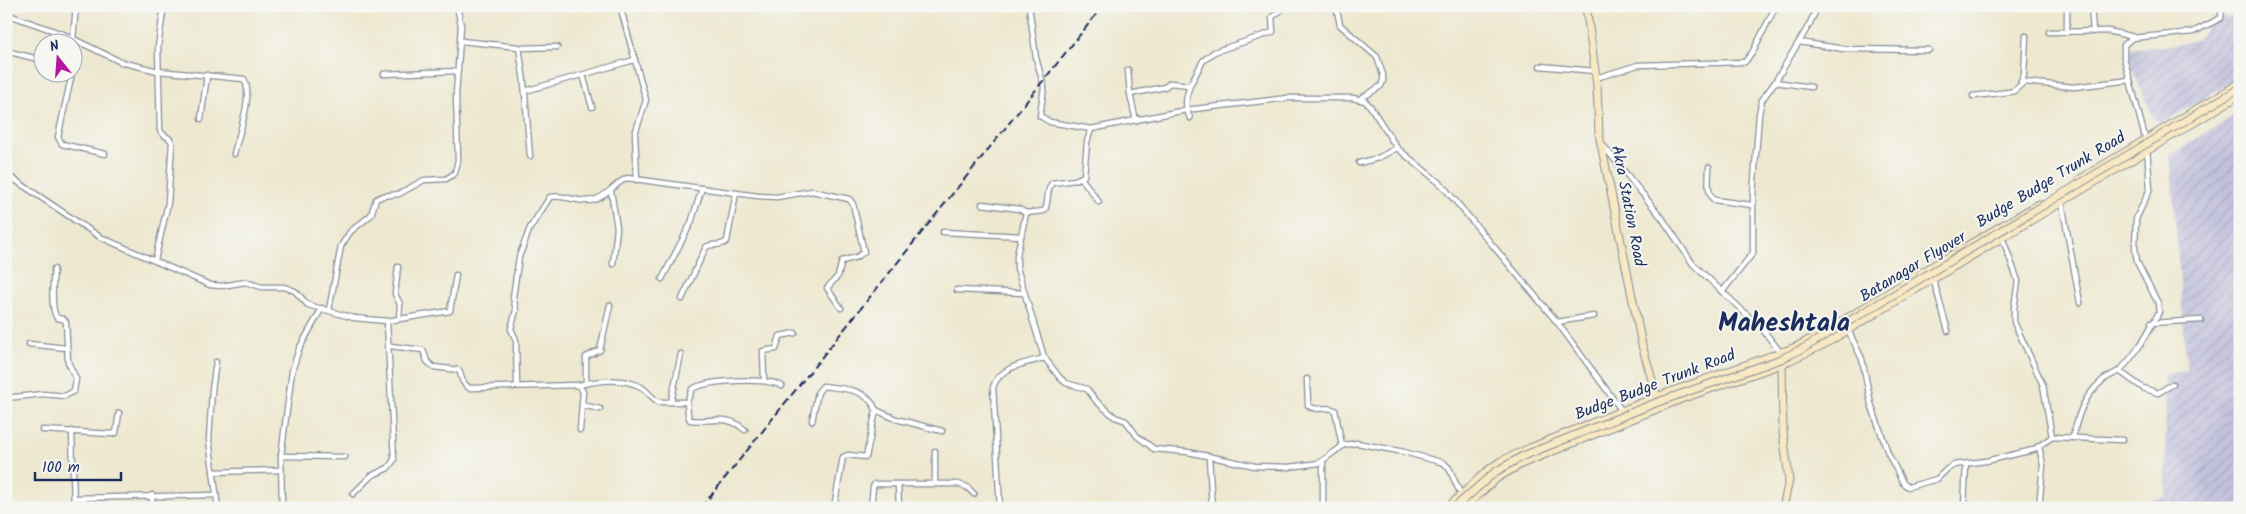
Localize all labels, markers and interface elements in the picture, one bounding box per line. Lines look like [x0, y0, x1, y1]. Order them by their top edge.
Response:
north arrow [32, 32, 82, 82]
text: N [47, 35, 62, 58]
street label: Budge Budge Trunk Road [1972, 125, 2131, 235]
street label: Akra Station Road [1604, 143, 1652, 270]
street label: Batanagar Flyover [1855, 224, 1973, 309]
district label: Maheshtala [1718, 303, 1850, 345]
street label: Budge Budge Trunk Road [1571, 342, 1740, 427]
scale bar [35, 449, 121, 481]
text: 100 m [42, 456, 80, 480]

